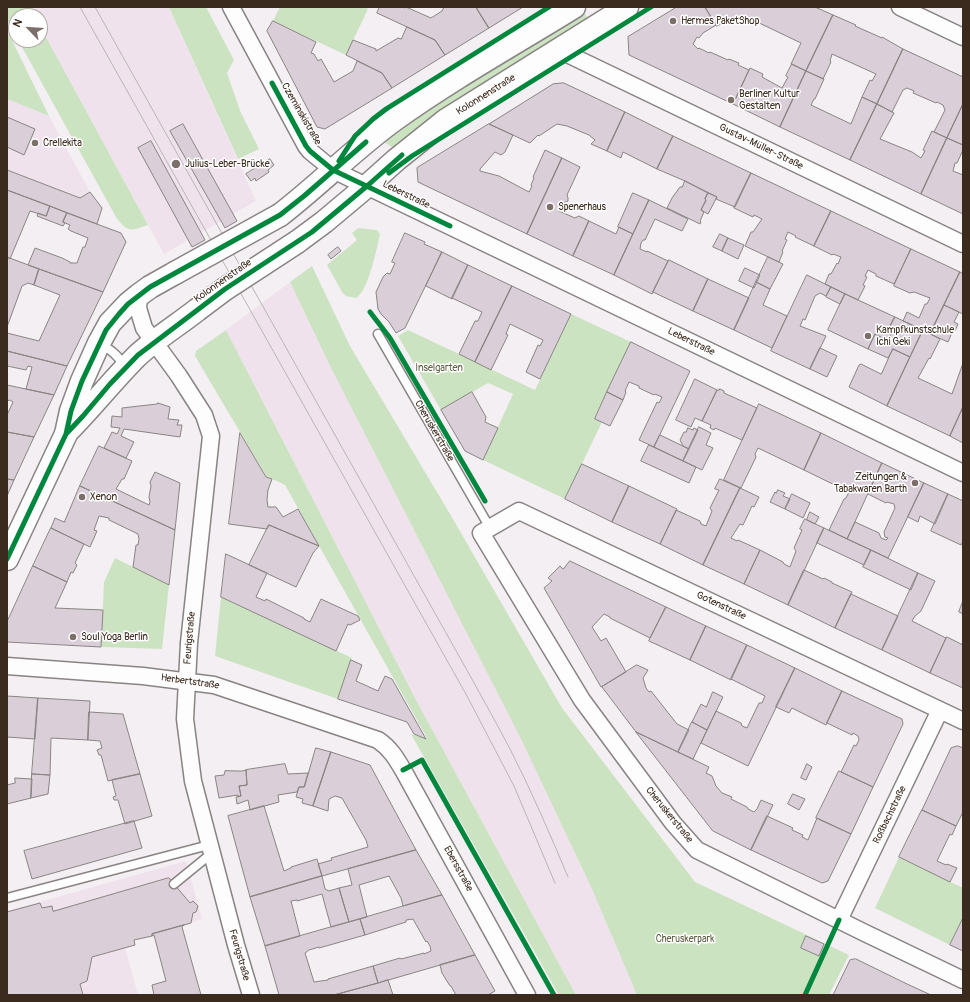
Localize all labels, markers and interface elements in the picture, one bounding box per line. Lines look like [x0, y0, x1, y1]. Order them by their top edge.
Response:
north arrow [8, 8, 48, 48]
place label: Hermes PaketShop [681, 15, 759, 27]
marker: Hermes PaketShop [668, 16, 678, 26]
text: N [10, 17, 25, 29]
street label: Kolonnenstraße [454, 72, 518, 118]
street label: Czeminskistraße [278, 81, 324, 147]
place label: Berliner Kultur Gestalten [739, 88, 800, 112]
marker: Berliner Kultur Gestalten [726, 95, 736, 105]
street label: Gustav-Müller-Straße [717, 121, 805, 173]
place label: Crellekita [43, 137, 82, 149]
marker: Crellekita [30, 138, 40, 148]
marker: Julius-Leber-Brücke [170, 158, 182, 170]
place label: Julius-Leber-Brücke [185, 158, 270, 170]
street label: Leberstraße [380, 178, 432, 212]
place label: Spenerhaus [558, 201, 606, 213]
marker: Spenerhaus [545, 202, 555, 212]
street label: Kolonnenstraße [192, 257, 254, 305]
place label: Kampfkunstschule Ichi Geki [876, 324, 954, 348]
street label: Leberstraße [665, 325, 717, 359]
marker: Kampfkunstschule Ichi Geki [863, 331, 873, 341]
park label: Inselgarten [415, 362, 463, 374]
street label: Cheruskerstraße [412, 398, 456, 464]
place label: Zeitungen & Tabakwaren Barth [834, 471, 907, 494]
marker: Zeitungen & Tabakwaren Barth [910, 478, 920, 488]
place label: Xenon [90, 491, 117, 503]
marker: Xenon [77, 492, 87, 502]
street label: Gotenstraße [694, 589, 748, 623]
street label: Feurigstraße [182, 611, 198, 665]
place label: Soul Yoga Berlin [81, 631, 148, 643]
marker: Soul Yoga Berlin [68, 632, 78, 642]
street label: Herbertstraße [160, 672, 220, 692]
street label: Roßbachstraße [871, 784, 909, 846]
street label: Cheruskerstraße [643, 785, 695, 845]
street label: Ebersstraße [441, 844, 475, 894]
street label: Feurigstraße [226, 928, 252, 982]
park label: Cheruskerpark [656, 933, 714, 945]

